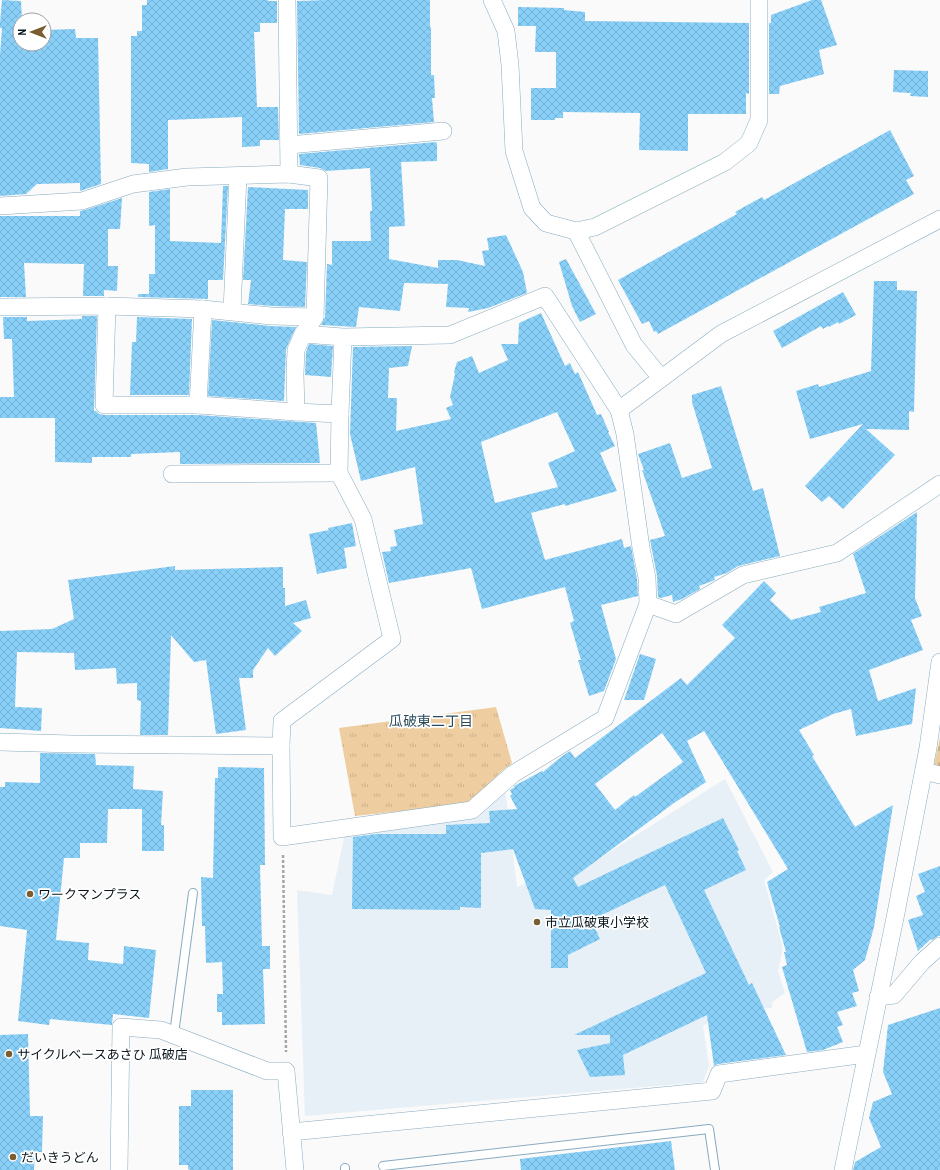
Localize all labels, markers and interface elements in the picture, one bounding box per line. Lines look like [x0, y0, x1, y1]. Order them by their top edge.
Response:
north arrow [12, 12, 52, 52]
text: N [16, 28, 29, 35]
district label: 瓜破東二丁目 [389, 713, 473, 729]
place label: ワークマンプラス [38, 887, 141, 902]
marker: ワークマンプラス [25, 889, 35, 899]
place label: 市立瓜破東小学校 [545, 915, 649, 930]
marker: 市立瓜破東小学校 [532, 917, 542, 927]
place label: サイクルベースあさひ 瓜破店 [17, 1047, 188, 1062]
marker: サイクルベースあさひ 瓜破店 [4, 1049, 14, 1059]
place label: だいきうどん [21, 1150, 99, 1165]
marker: だいきうどん [8, 1152, 18, 1162]

